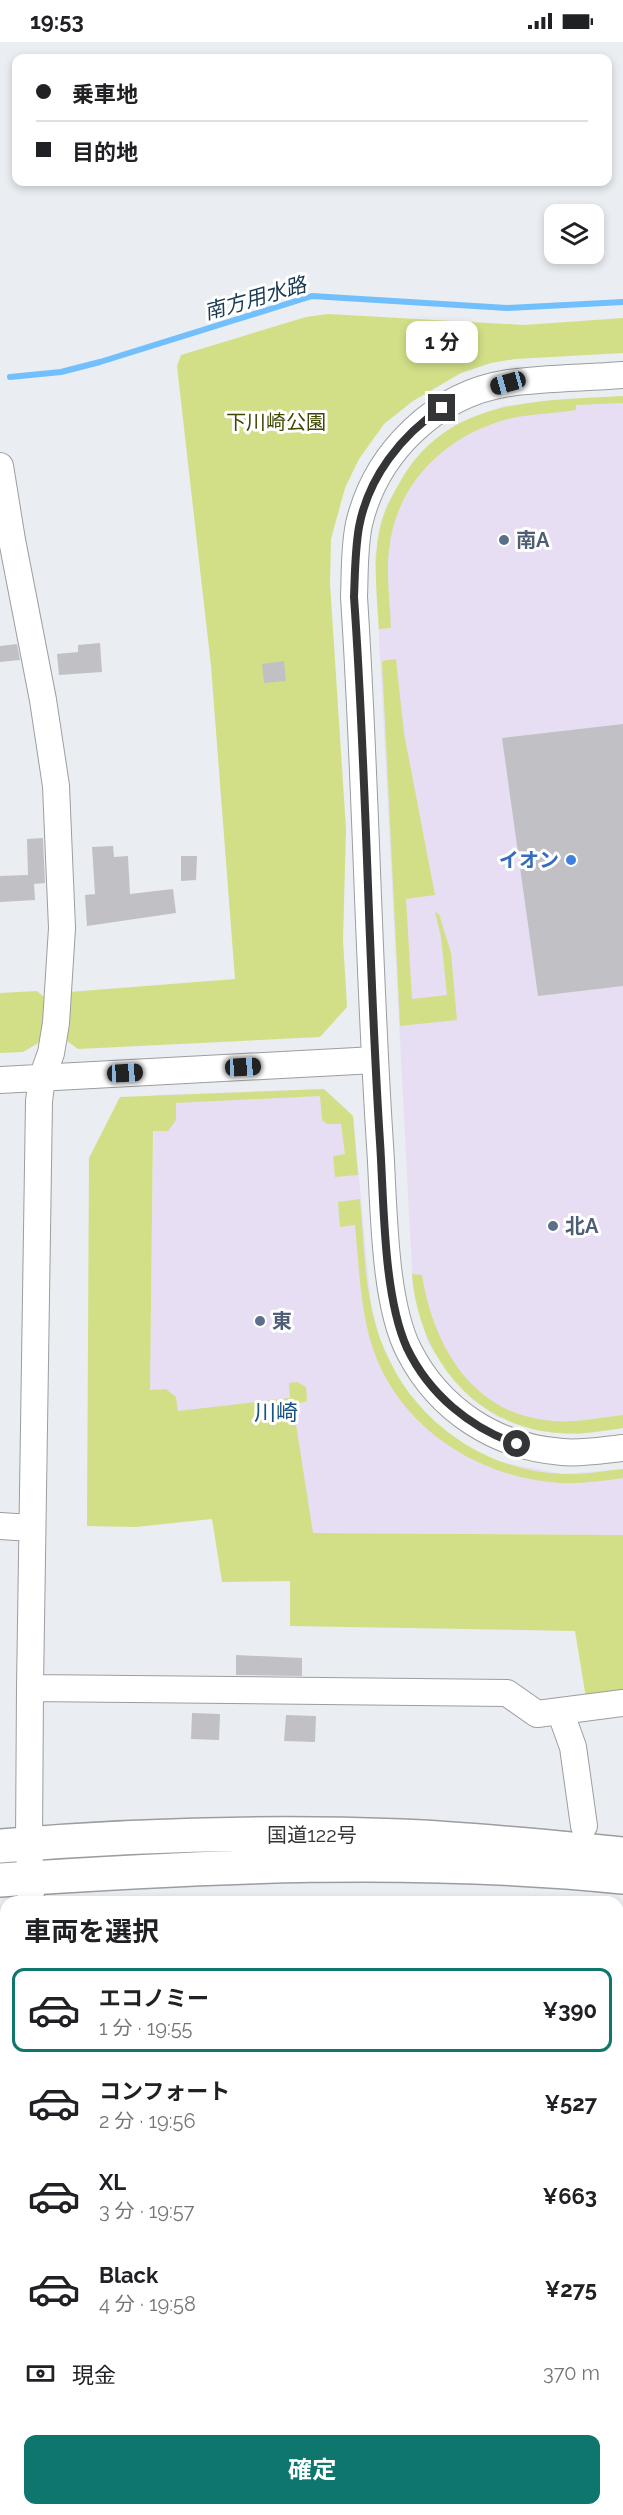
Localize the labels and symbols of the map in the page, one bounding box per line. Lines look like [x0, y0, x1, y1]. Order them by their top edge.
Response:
water label: 南方用水路 [201, 271, 311, 324]
callout: 1 分 [406, 321, 478, 363]
car [488, 369, 528, 397]
route end [428, 394, 455, 421]
park label: 下川崎公園 [226, 410, 326, 434]
place label: 南A [516, 528, 550, 552]
marker: 南A [497, 533, 511, 547]
place label: イオン [499, 848, 559, 872]
marker: イオン [564, 853, 578, 867]
car [225, 1057, 261, 1077]
car [107, 1063, 143, 1083]
place label: 北A [565, 1214, 599, 1238]
marker: 北A [546, 1219, 560, 1233]
place label: 東 [272, 1309, 292, 1333]
marker: 東 [253, 1314, 267, 1328]
district label: 川崎 [254, 1399, 298, 1425]
route start [503, 1430, 530, 1457]
street label: 国道122号 [267, 1823, 357, 1847]

